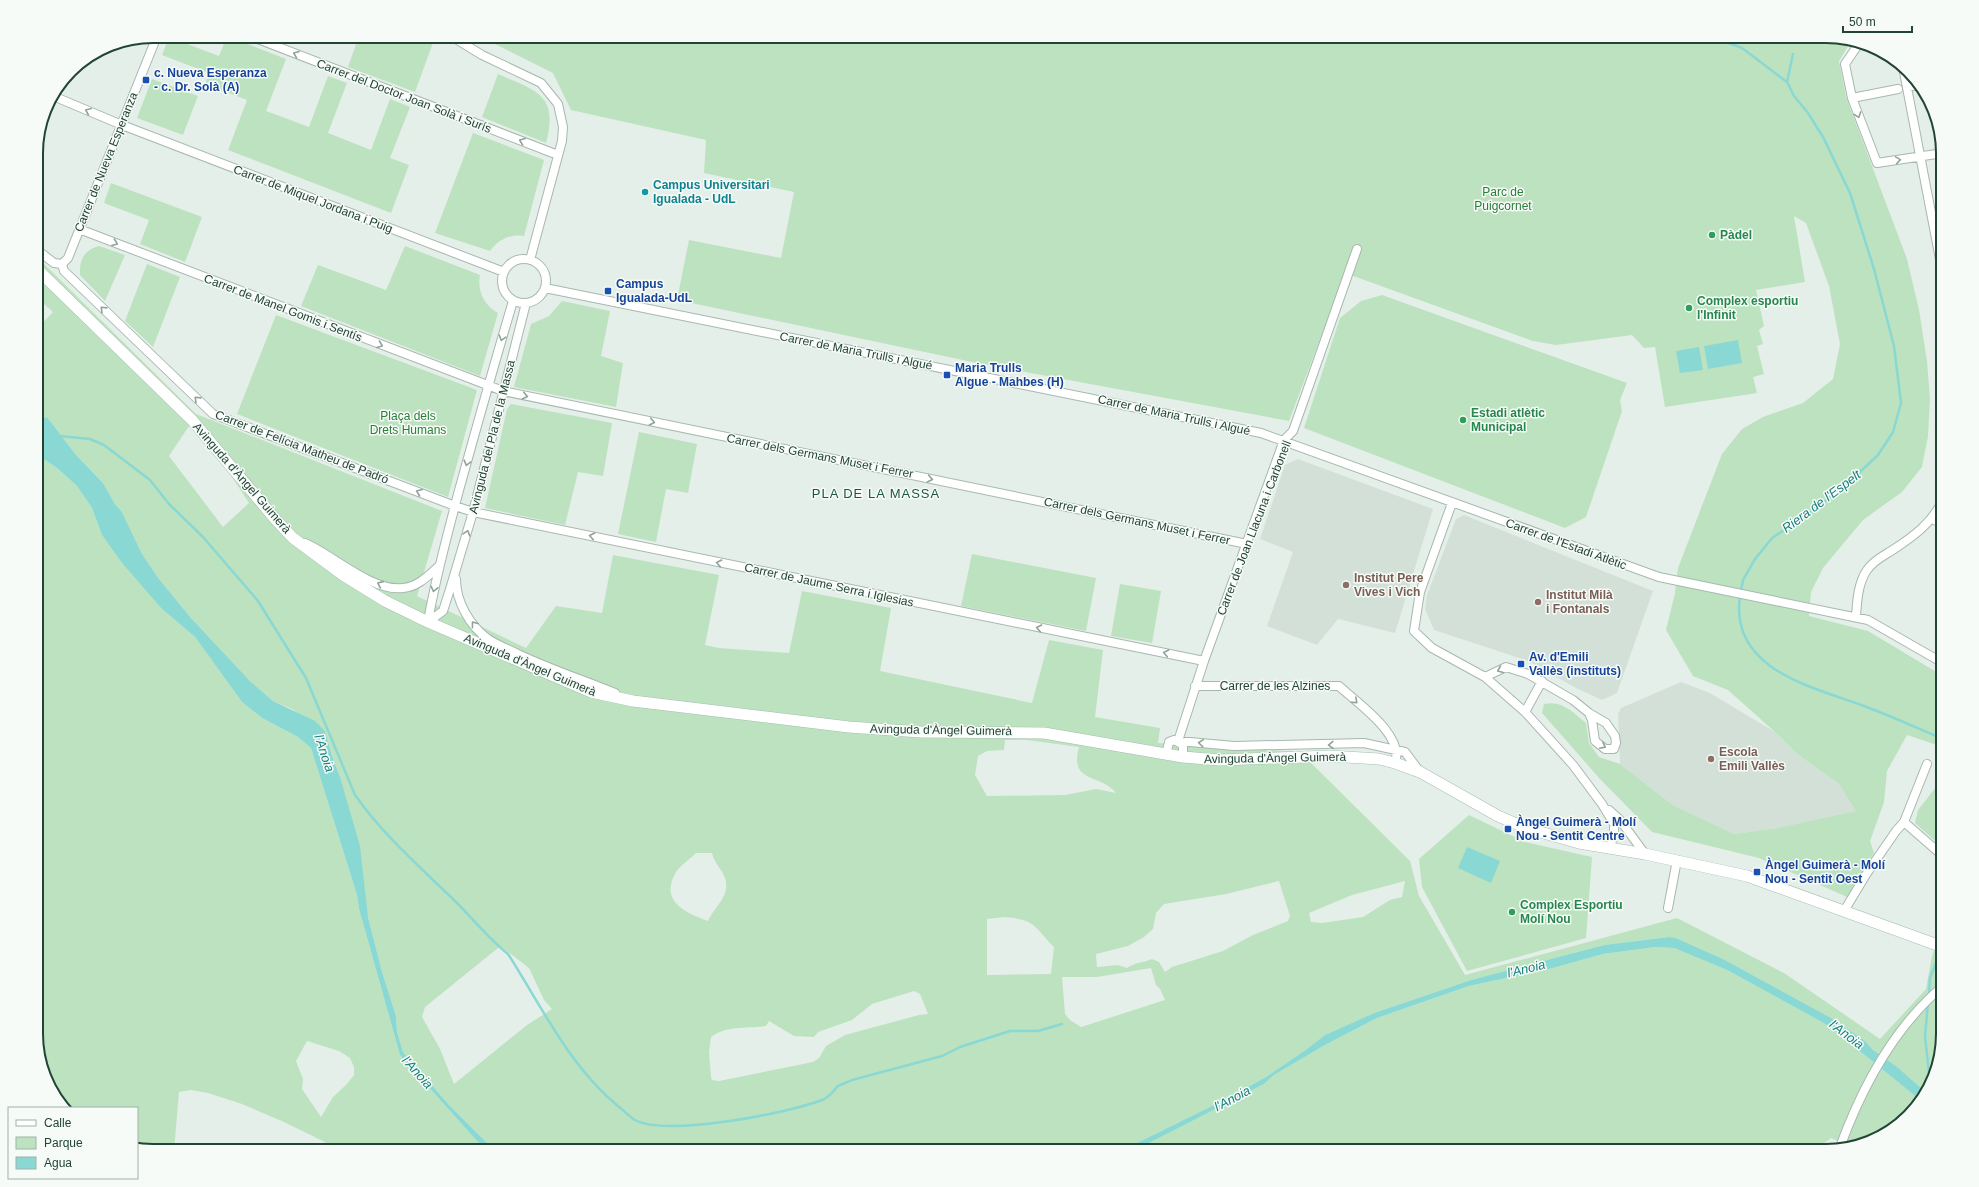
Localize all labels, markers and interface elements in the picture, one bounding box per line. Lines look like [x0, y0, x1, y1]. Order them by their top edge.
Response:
scale bar [1843, 8, 1912, 34]
text: 50 m [1849, 15, 1876, 29]
one-way arrow [292, 50, 299, 58]
street label: Carrer del Doctor Joan Solà i Surís [315, 56, 493, 136]
place label: c. Nueva Esperanza - c. Dr. Solà (A) [154, 66, 267, 94]
marker: c. Nueva Esperanza - c. Dr. Solà (A) [141, 75, 151, 85]
street label: Carrer de Nueva Esperanza [72, 90, 141, 234]
one-way arrow [84, 107, 91, 115]
one-way arrow [1854, 111, 1862, 118]
one-way arrow [518, 138, 525, 146]
one-way arrow [1895, 156, 1901, 164]
street label: Carrer de Miquel Jordana i Puig [231, 162, 395, 236]
place label: Campus Universitari Igualada - UdL [653, 178, 770, 206]
park label: Parc de Puigcornet [1474, 185, 1532, 213]
marker: Campus Universitari Igualada - UdL [640, 187, 650, 197]
place label: Pàdel [1720, 228, 1752, 242]
marker: Pàdel [1707, 230, 1717, 240]
one-way arrow [112, 238, 119, 246]
street label: Carrer de Manel Gomis i Sentís [202, 271, 364, 345]
place label: Campus Igualada-UdL [616, 277, 692, 305]
marker: Campus Igualada-UdL [603, 286, 613, 296]
place label: Complex esportiu l'Infinit [1697, 294, 1798, 322]
marker: Complex esportiu l'Infinit [1684, 303, 1694, 313]
one-way arrow [100, 306, 108, 314]
street label: Carrer de Maria Trulls i Algué [778, 329, 934, 373]
one-way arrow [498, 334, 507, 341]
one-way arrow [377, 341, 384, 349]
street label: Avinguda del Pla de la Massa [466, 358, 518, 515]
place label: Maria Trulls Algue - Mahbes (H) [955, 361, 1064, 389]
marker: Maria Trulls Algue - Mahbes (H) [942, 370, 952, 380]
one-way arrow [522, 391, 528, 400]
street label: Carrer de Maria Trulls i Algué [1097, 392, 1252, 438]
one-way arrow [194, 396, 202, 404]
place label: Estadi atlètic Municipal [1471, 406, 1545, 434]
street label: Carrer de Felícia Matheu de Padró [213, 407, 391, 487]
park label: Plaça dels Drets Humans [370, 409, 446, 437]
marker: Estadi atlètic Municipal [1458, 415, 1468, 425]
one-way arrow [649, 417, 655, 426]
street label: Avinguda d'Àngel Guimerà [190, 419, 295, 536]
street label: Carrer dels Germans Muset i Ferrer [725, 431, 915, 481]
street label: Carrer de Joan Llacuna i Carbonell [1214, 439, 1294, 617]
one-way arrow [463, 460, 471, 466]
water label: Riera de l'Espelt [1779, 466, 1865, 536]
one-way arrow [927, 474, 933, 482]
district label: PLA DE LA MASSA [812, 486, 940, 501]
one-way arrow [415, 489, 422, 497]
street label: Carrer dels Germans Muset i Ferrer [1043, 494, 1231, 548]
street label: Carrer de l'Estadi Atlètic [1504, 516, 1628, 572]
one-way arrow [462, 530, 471, 537]
one-way arrow [589, 533, 595, 541]
one-way arrow [716, 559, 722, 567]
street label: Carrer de Jaume Serra i Iglesias [743, 560, 915, 610]
place label: Institut Pere Vives i Vich [1354, 571, 1424, 599]
marker: Institut Pere Vives i Vich [1341, 580, 1351, 590]
one-way arrow [377, 581, 384, 589]
one-way arrow [430, 585, 439, 592]
place label: Institut Milà i Fontanals [1546, 588, 1613, 616]
marker: Institut Milà i Fontanals [1533, 597, 1543, 607]
one-way arrow [471, 621, 478, 628]
one-way arrow [1036, 624, 1042, 632]
street label: Avinguda d'Àngel Guimerà [462, 630, 599, 699]
one-way arrow [1163, 650, 1169, 658]
place label: Av. d'Emili Vallès (instituts) [1529, 650, 1621, 678]
marker: Av. d'Emili Vallès (instituts) [1516, 659, 1526, 669]
one-way arrow [1497, 666, 1504, 674]
street label: Carrer de les Alzines [1220, 679, 1330, 693]
one-way arrow [1350, 697, 1358, 704]
street label: Avinguda d'Àngel Guimerà [870, 721, 1013, 738]
water label: l'Anoia [311, 732, 338, 774]
one-way arrow [1198, 738, 1204, 747]
one-way arrow [1328, 740, 1334, 749]
one-way arrow [1599, 742, 1606, 749]
place label: Escola Emili Vallès [1719, 745, 1785, 773]
street label: Avinguda d'Àngel Guimerà [1204, 749, 1347, 766]
marker: Escola Emili Vallès [1706, 754, 1716, 764]
place label: Àngel Guimerà - Molí Nou - Sentit Centre [1516, 814, 1637, 843]
marker: Àngel Guimerà - Molí Nou - Sentit Centre [1503, 824, 1513, 834]
place label: Àngel Guimerà - Molí Nou - Sentit Oest [1765, 857, 1886, 886]
marker: Àngel Guimerà - Molí Nou - Sentit Oest [1752, 867, 1762, 877]
place label: Complex Esportiu Molí Nou [1520, 898, 1623, 926]
marker: Complex Esportiu Molí Nou [1507, 907, 1517, 917]
water label: l'Anoia [1506, 957, 1547, 980]
water label: l'Anoia [1827, 1017, 1867, 1052]
water label: l'Anoia [399, 1053, 436, 1092]
water label: l'Anoia [1212, 1083, 1253, 1114]
legend [8, 1107, 138, 1179]
text: Calle [44, 1116, 72, 1130]
text: Parque [44, 1136, 83, 1150]
text: Agua [44, 1156, 72, 1170]

